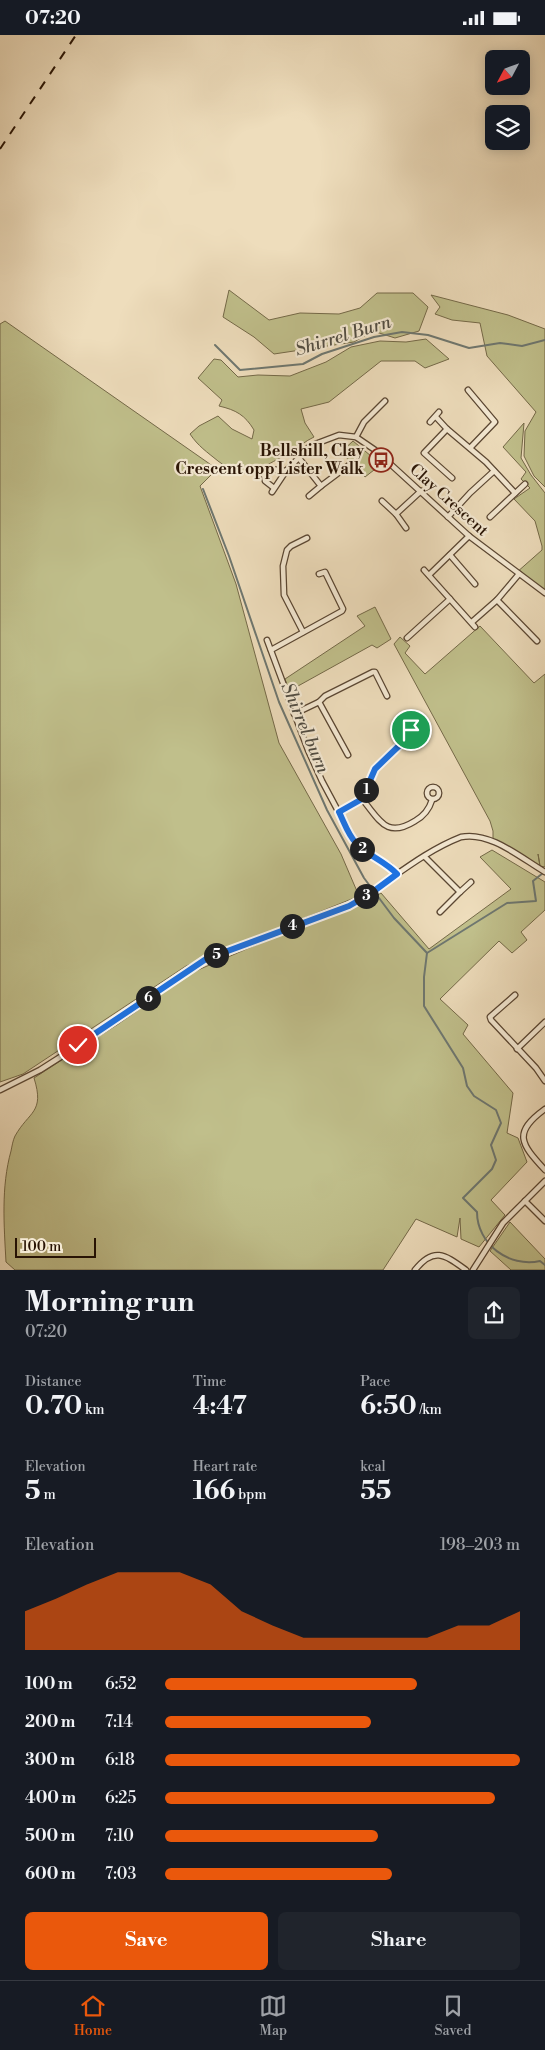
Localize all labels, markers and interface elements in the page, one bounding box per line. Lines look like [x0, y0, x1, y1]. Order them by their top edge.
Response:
text: 07:20 [25, 6, 81, 30]
north arrow [485, 50, 530, 95]
map controls [485, 50, 530, 150]
button: layers [485, 105, 530, 150]
water label: Shirrel Burn [292, 310, 395, 361]
place label: Bellshill, Clay Crescent opp Lister Walk [175, 441, 365, 479]
bus stop icon: Bellshill, Clay Crescent opp Lister Walk [368, 447, 394, 473]
street label: Clay Crescent [406, 459, 493, 541]
water label: Shirrel burn [276, 679, 335, 778]
pin [390, 709, 432, 751]
icon: arrive [397, 716, 425, 744]
pin: 1 [354, 777, 378, 803]
text: 1 [363, 781, 370, 799]
pin: 2 [350, 837, 374, 861]
text: 2 [358, 840, 367, 858]
pin: 3 [354, 883, 378, 909]
text: 3 [362, 887, 371, 905]
pin: 4 [280, 913, 304, 939]
text: 4 [288, 917, 297, 935]
pin: 5 [204, 943, 228, 967]
text: 5 [212, 946, 221, 964]
pin: 6 [136, 985, 160, 1011]
text: 6 [144, 989, 153, 1007]
pin [57, 1024, 99, 1066]
icon: check [64, 1031, 92, 1059]
scale bar [15, 1235, 96, 1258]
text: 100 m [22, 1238, 61, 1256]
text: Morning run [25, 1285, 194, 1320]
button: share [468, 1287, 520, 1339]
text: 07:20 [25, 1322, 67, 1342]
text: Distance [25, 1373, 82, 1391]
text: Time [193, 1373, 226, 1391]
text: Pace [360, 1373, 390, 1391]
text: 0.70 [25, 1391, 82, 1422]
text: 4:47 [193, 1391, 247, 1422]
text: 6:50 [360, 1391, 417, 1422]
text: km [82, 1401, 105, 1419]
text: /km [417, 1401, 442, 1419]
text: Elevation [25, 1458, 86, 1476]
text: Heart rate [193, 1458, 257, 1476]
text: kcal [360, 1458, 386, 1476]
text: 5 [25, 1476, 41, 1507]
text: 166 [193, 1476, 235, 1507]
text: 55 [360, 1476, 391, 1507]
text: m [41, 1486, 56, 1504]
text: bpm [235, 1486, 267, 1504]
text: Elevation [25, 1535, 94, 1555]
text: 198–203 m [440, 1535, 520, 1555]
text: 100 m [25, 1674, 73, 1694]
text: 6:52 [105, 1674, 136, 1694]
text: 200 m [25, 1712, 75, 1732]
text: 7:14 [105, 1712, 133, 1732]
text: 300 m [25, 1750, 75, 1770]
text: 6:18 [105, 1750, 135, 1770]
text: 400 m [25, 1788, 76, 1808]
text: 6:25 [105, 1788, 136, 1808]
text: 500 m [25, 1826, 75, 1846]
text: 7:10 [105, 1826, 134, 1846]
text: 600 m [25, 1864, 75, 1884]
text: 7:03 [105, 1864, 136, 1884]
button: Save [25, 1912, 268, 1970]
button: Share [278, 1912, 520, 1970]
tab: Home [74, 1992, 112, 2040]
tab: Map [259, 1992, 287, 2040]
tab: Saved [435, 1992, 471, 2040]

